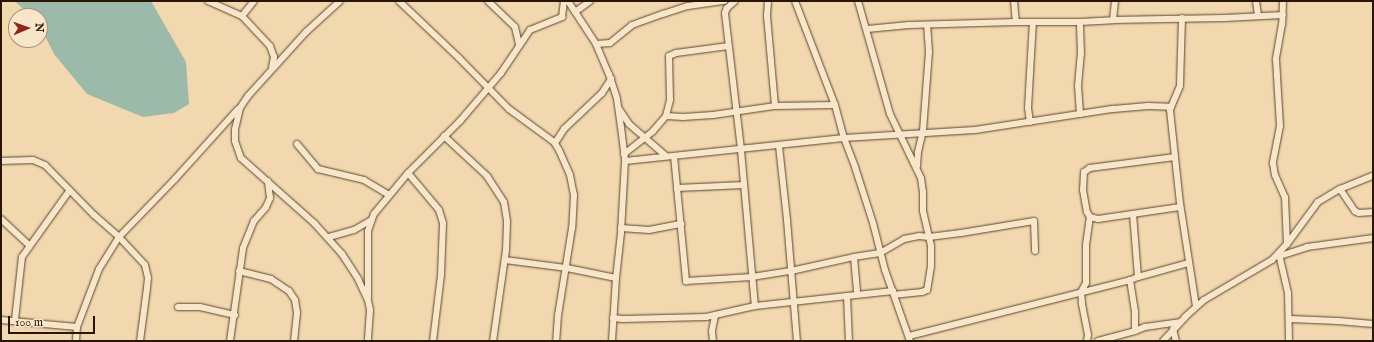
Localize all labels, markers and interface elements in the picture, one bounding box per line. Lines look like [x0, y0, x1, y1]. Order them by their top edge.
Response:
north arrow [8, 8, 48, 48]
text: N [32, 23, 46, 33]
scale bar [10, 308, 97, 334]
text: 100 m [15, 315, 43, 330]

